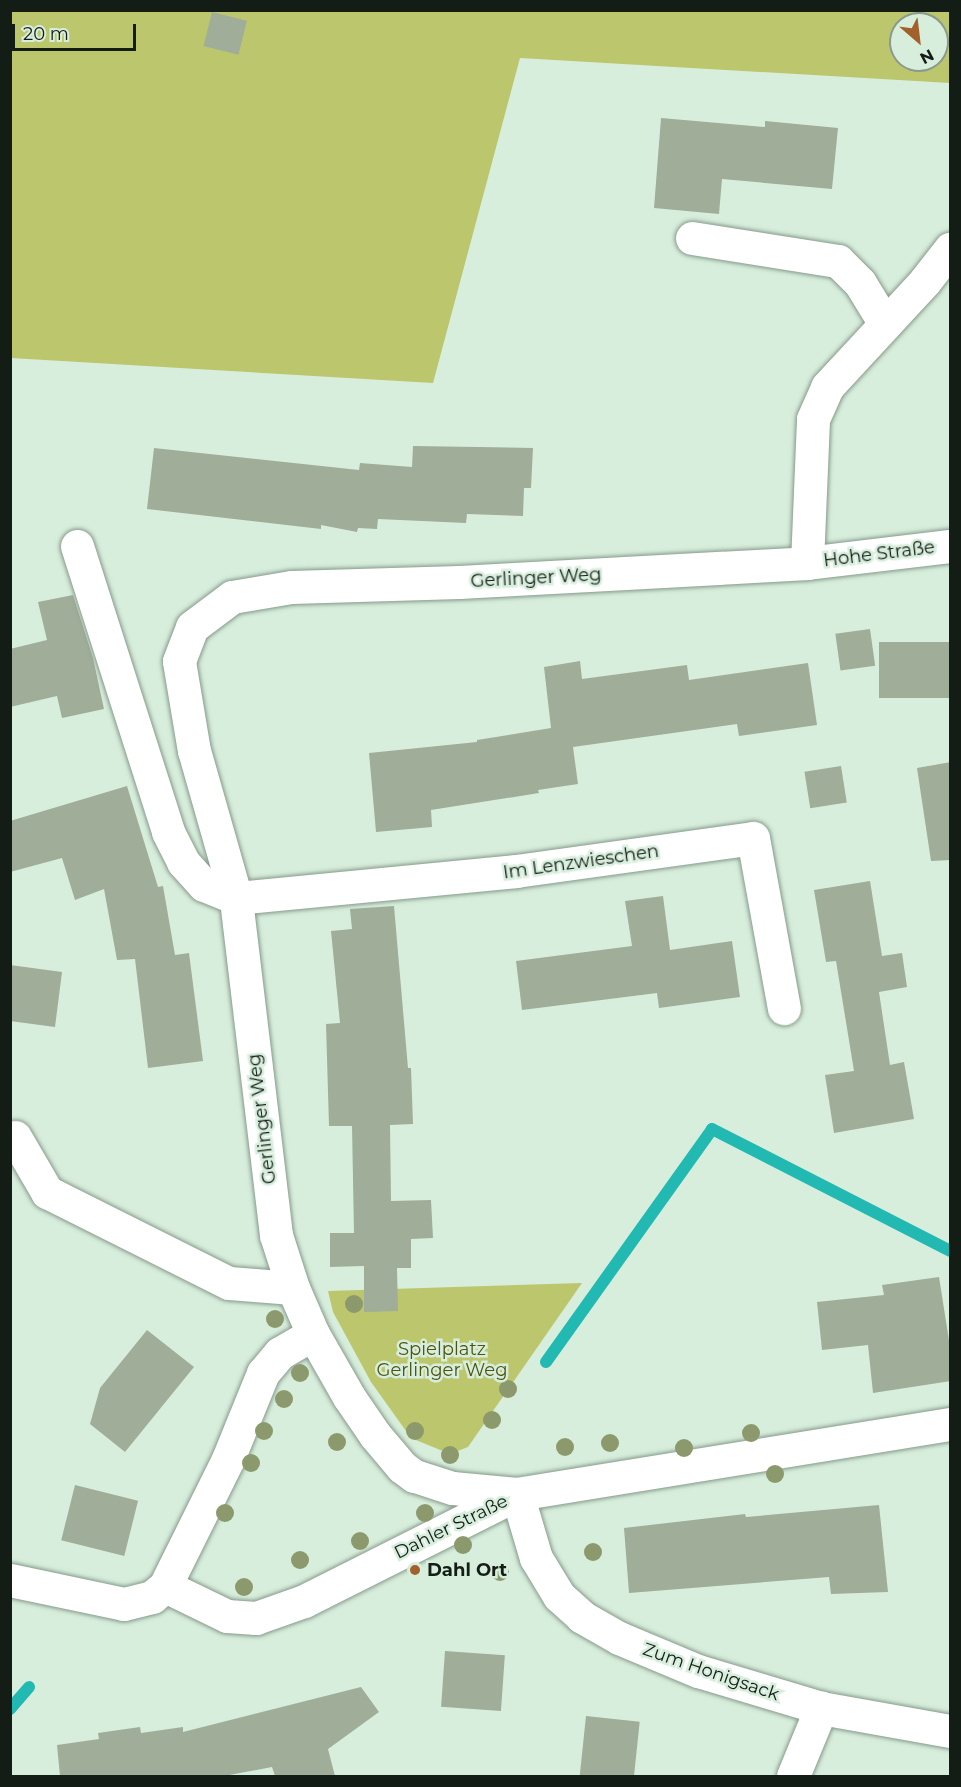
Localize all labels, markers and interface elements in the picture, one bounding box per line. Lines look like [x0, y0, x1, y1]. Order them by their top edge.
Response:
scale bar [15, 12, 140, 50]
north arrow [889, 12, 949, 72]
text: 20 m [23, 23, 69, 45]
text: N [917, 45, 937, 68]
street label: Hohe Straße [822, 536, 936, 572]
street label: Gerlinger Weg [470, 564, 602, 592]
street label: Im Lenzwieschen [502, 840, 660, 884]
street label: Gerlinger Weg [243, 1053, 281, 1185]
park label: Spielplatz Gerlinger Weg [376, 1339, 508, 1382]
street label: Dahler Straße [391, 1490, 511, 1564]
place label: Dahl Ort [427, 1559, 507, 1581]
marker: Dahl Ort [408, 1563, 422, 1577]
street label: Zum Honigsack [640, 1639, 782, 1705]

